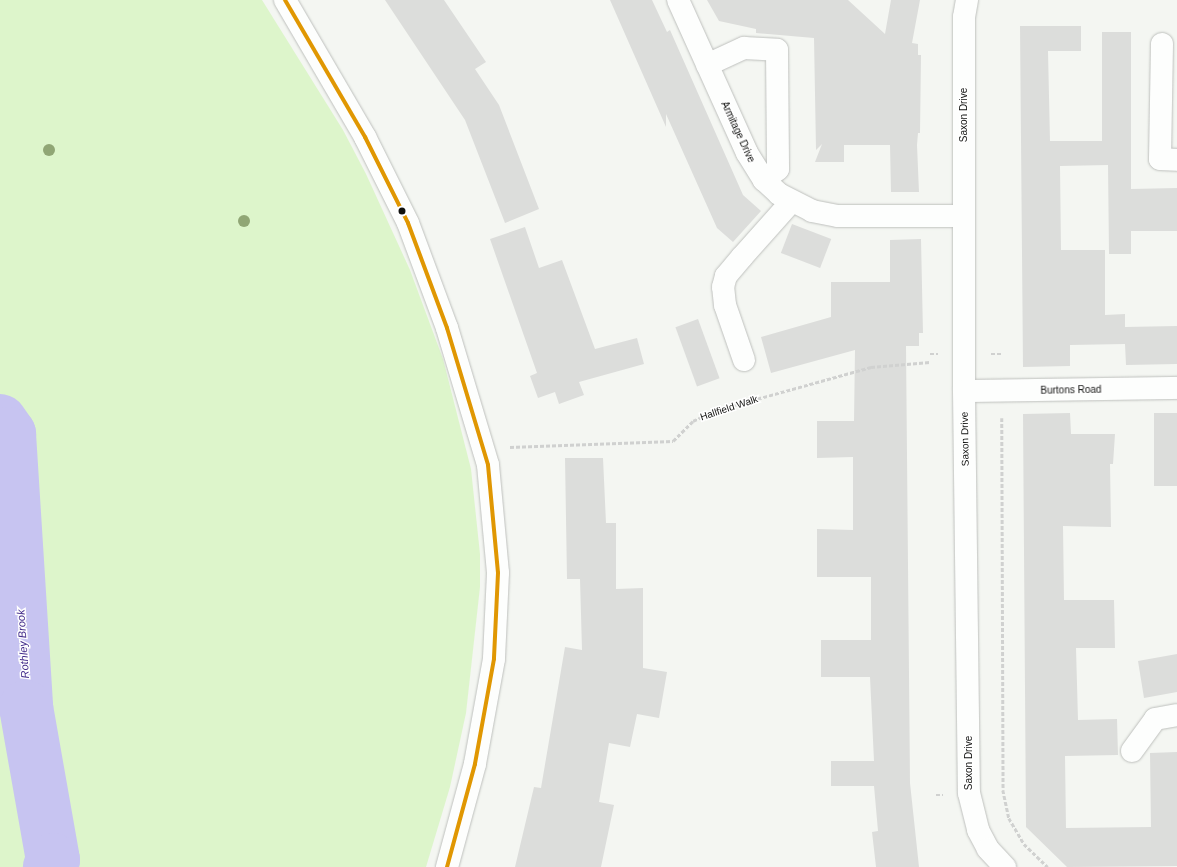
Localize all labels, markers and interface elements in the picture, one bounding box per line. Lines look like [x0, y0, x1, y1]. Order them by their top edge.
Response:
street label: Saxon Drive [958, 88, 970, 142]
street label: Armitage Drive [719, 99, 757, 165]
unlabelled marker [397, 206, 407, 216]
street label: Burtons Road [1040, 383, 1102, 397]
street label: Hallfield Walk [699, 393, 759, 423]
street label: Saxon Drive [959, 412, 971, 466]
water label: Rothley Brook [14, 609, 32, 679]
street label: Saxon Drive [963, 736, 975, 790]

